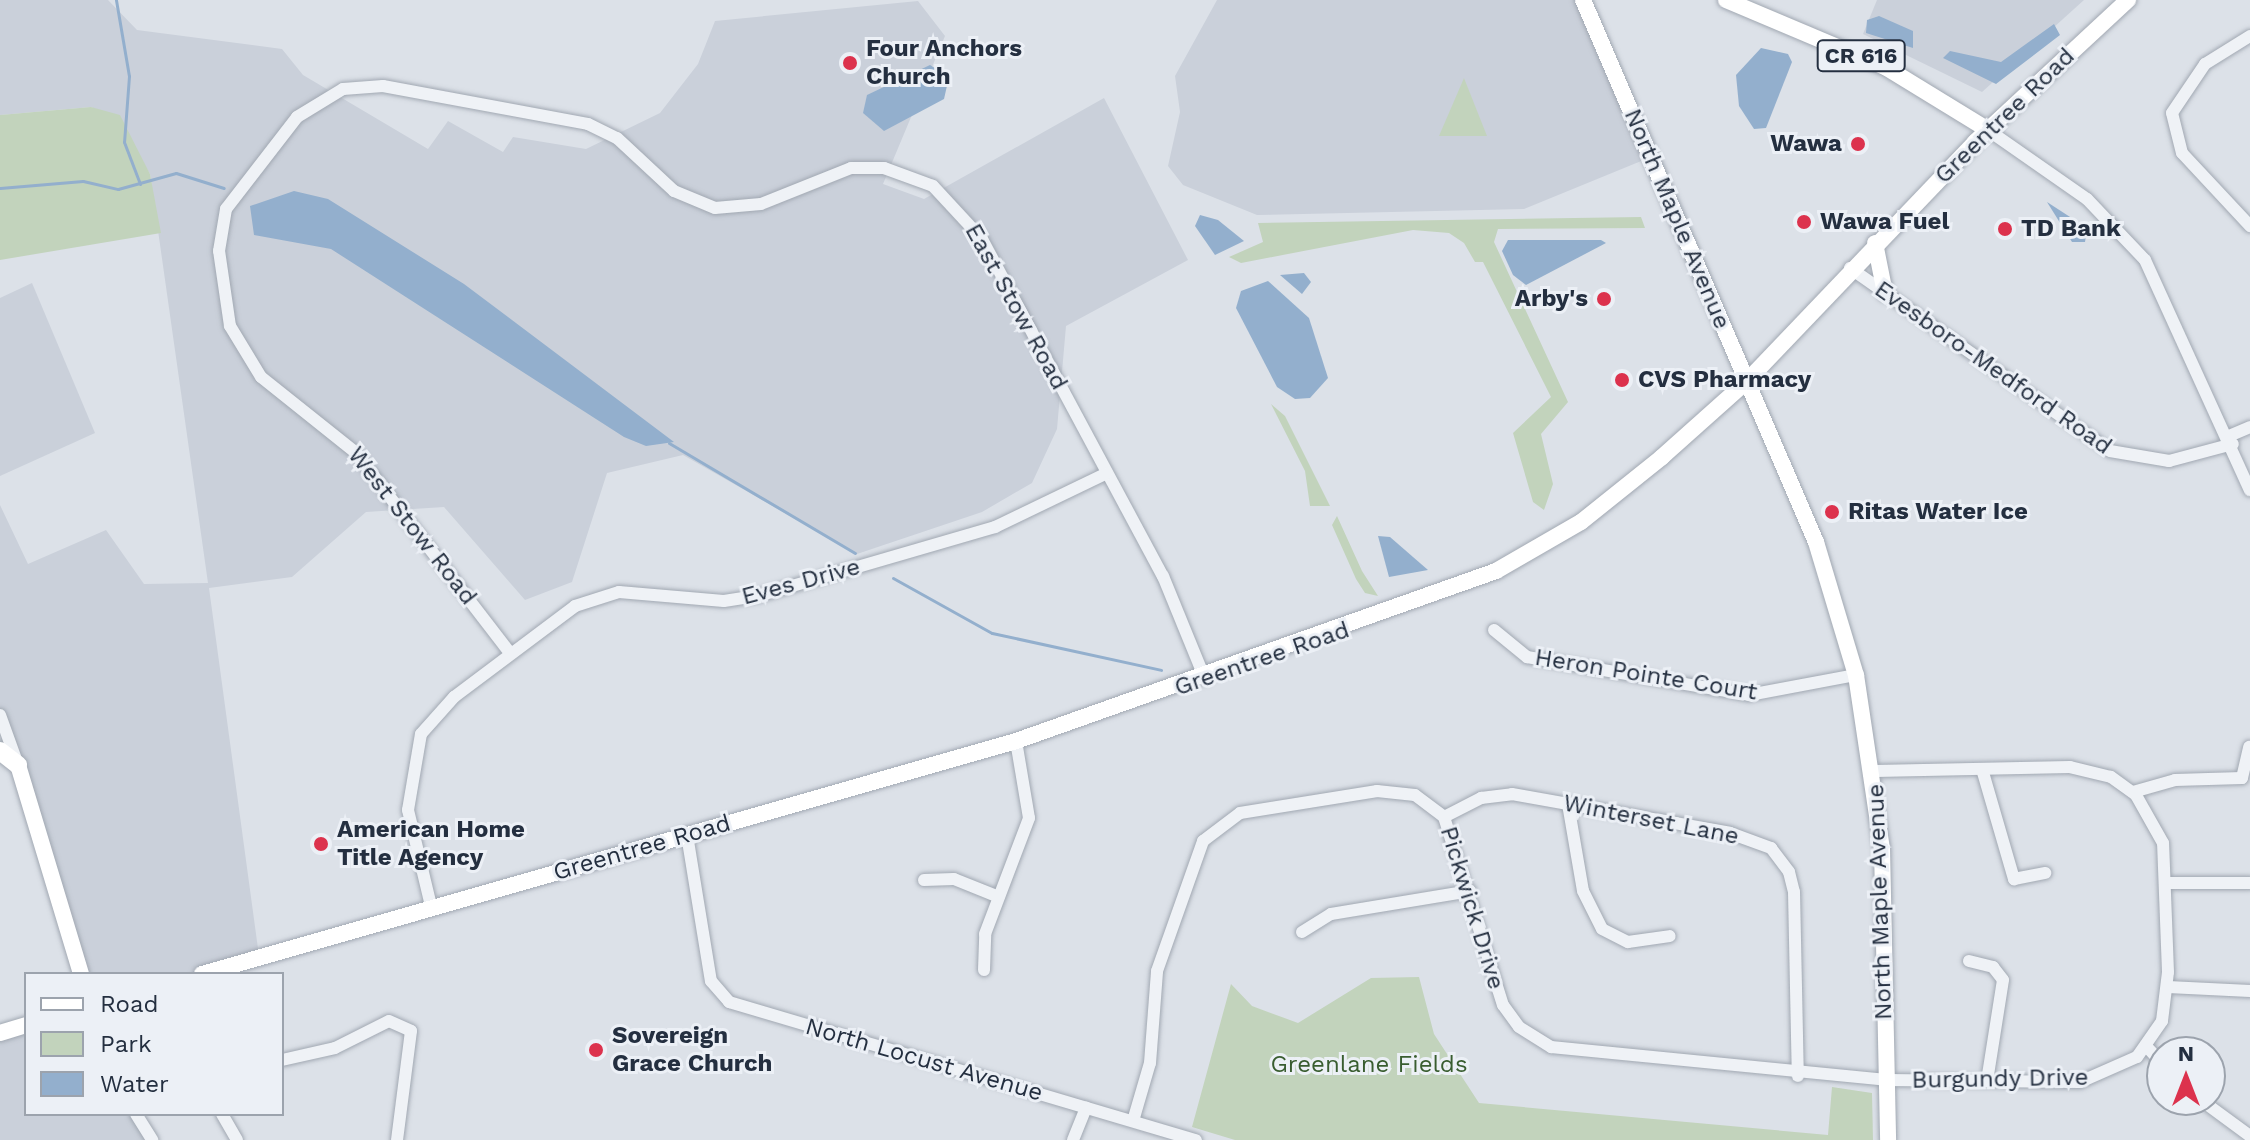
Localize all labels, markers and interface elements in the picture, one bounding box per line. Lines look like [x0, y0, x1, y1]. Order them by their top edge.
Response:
place label: Four Anchors Church [866, 35, 1023, 91]
road number: CR 616 [1815, 38, 1907, 74]
street label: Greentree Road [1929, 42, 2081, 190]
marker: Four Anchors Church [841, 54, 859, 72]
street label: North Maple Avenue [1617, 104, 1737, 334]
place label: Wawa [1770, 130, 1842, 158]
marker: Wawa [1849, 135, 1867, 153]
place label: Wawa Fuel [1820, 208, 1950, 236]
marker: Wawa Fuel [1795, 213, 1813, 231]
place label: TD Bank [2021, 215, 2121, 243]
street label: East Stow Road [958, 219, 1074, 395]
marker: TD Bank [1996, 220, 2014, 238]
street label: Evesboro-Medford Road [1869, 275, 2117, 461]
place label: Arby's [1515, 285, 1588, 313]
marker: Arby's [1595, 290, 1613, 308]
place label: CVS Pharmacy [1638, 366, 1811, 394]
marker: CVS Pharmacy [1613, 371, 1631, 389]
street label: West Stow Road [341, 441, 483, 611]
place label: Ritas Water Ice [1848, 498, 2029, 526]
marker: Ritas Water Ice [1823, 503, 1841, 521]
street label: Eves Drive [739, 552, 863, 612]
street label: Greentree Road [1171, 616, 1353, 702]
street label: Heron Pointe Court [1533, 643, 1759, 707]
street label: North Maple Avenue [1861, 783, 1899, 1021]
street label: Winterset Lane [1561, 789, 1741, 851]
street label: Greentree Road [550, 809, 734, 887]
place label: American Home Title Agency [337, 816, 525, 872]
street label: Pickwick Drive [1433, 823, 1511, 993]
marker: American Home Title Agency [312, 835, 330, 853]
legend [24, 972, 284, 1116]
text: Road [100, 990, 159, 1018]
street label: North Locust Avenue [802, 1012, 1046, 1108]
place label: Sovereign Grace Church [612, 1022, 772, 1078]
text: Park [100, 1030, 152, 1058]
north arrow [2146, 1036, 2226, 1116]
marker: Sovereign Grace Church [587, 1041, 605, 1059]
text: N [2178, 1041, 2194, 1066]
park label: Greenlane Fields [1270, 1051, 1468, 1079]
street label: Burgundy Drive [1911, 1063, 2089, 1095]
text: Water [100, 1070, 169, 1098]

